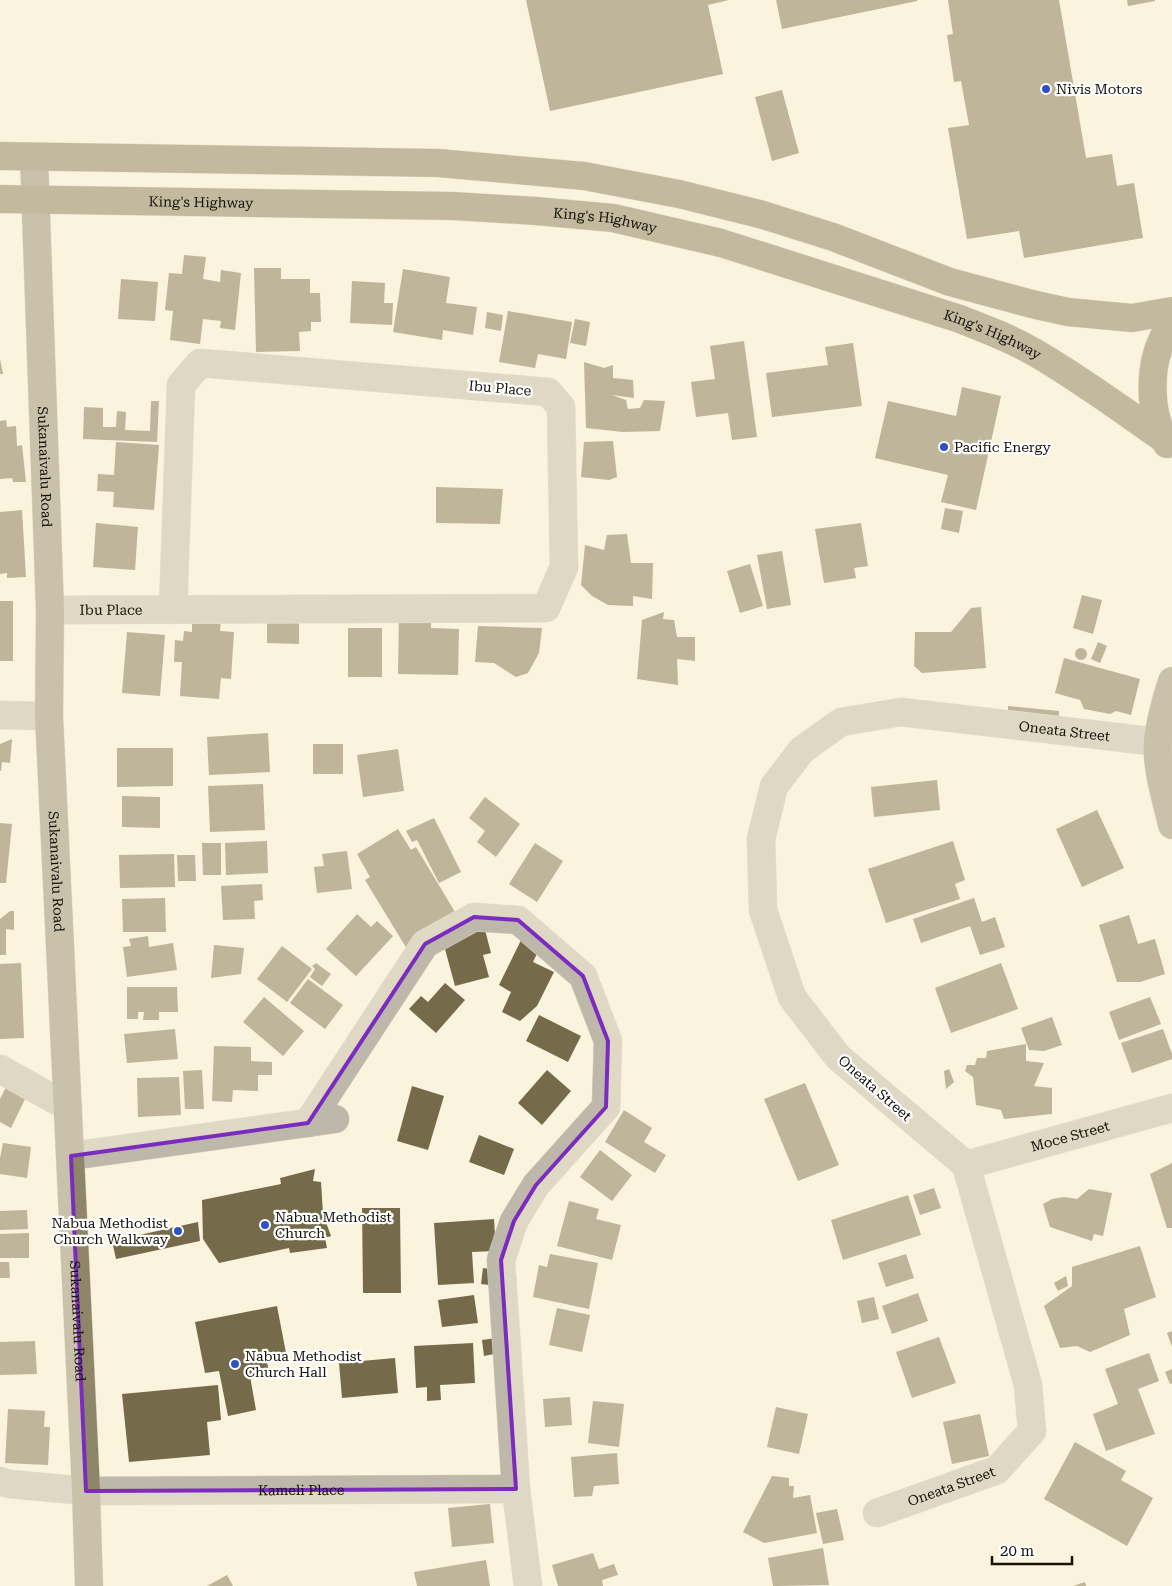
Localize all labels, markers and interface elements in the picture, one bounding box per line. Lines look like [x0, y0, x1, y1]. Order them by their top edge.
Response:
place label: Nivis Motors [1056, 81, 1143, 97]
marker: Nivis Motors [1040, 83, 1052, 95]
street label: King's Highway [148, 193, 254, 211]
street label: King's Highway [553, 205, 659, 236]
street label: King's Highway [942, 306, 1045, 363]
street label: Ibu Place [468, 377, 532, 399]
street label: Sukanaivalu Road [35, 406, 55, 528]
place label: Pacific Energy [954, 439, 1052, 455]
marker: Pacific Energy [938, 441, 950, 453]
street label: Ibu Place [80, 602, 143, 618]
street label: Oneata Street [1018, 718, 1111, 744]
street label: Sukanaivalu Road [46, 811, 67, 932]
street label: Oneata Street [835, 1052, 915, 1124]
street label: Moce Street [1029, 1118, 1111, 1155]
place label: Nabua Methodist Church [275, 1209, 392, 1241]
place label: Nabua Methodist Church Walkway [51, 1215, 169, 1247]
marker: Nabua Methodist Church [259, 1219, 271, 1231]
marker: Nabua Methodist Church Walkway [172, 1225, 184, 1237]
street label: Sukanaivalu Road [67, 1260, 89, 1382]
place label: Nabua Methodist Church Hall [245, 1348, 362, 1380]
marker: Nabua Methodist Church Hall [229, 1358, 241, 1370]
street label: Oneata Street [905, 1463, 997, 1509]
street label: Kameli Place [258, 1482, 345, 1498]
scale bar [992, 1534, 1072, 1566]
text: 20 m [1000, 1542, 1035, 1560]

